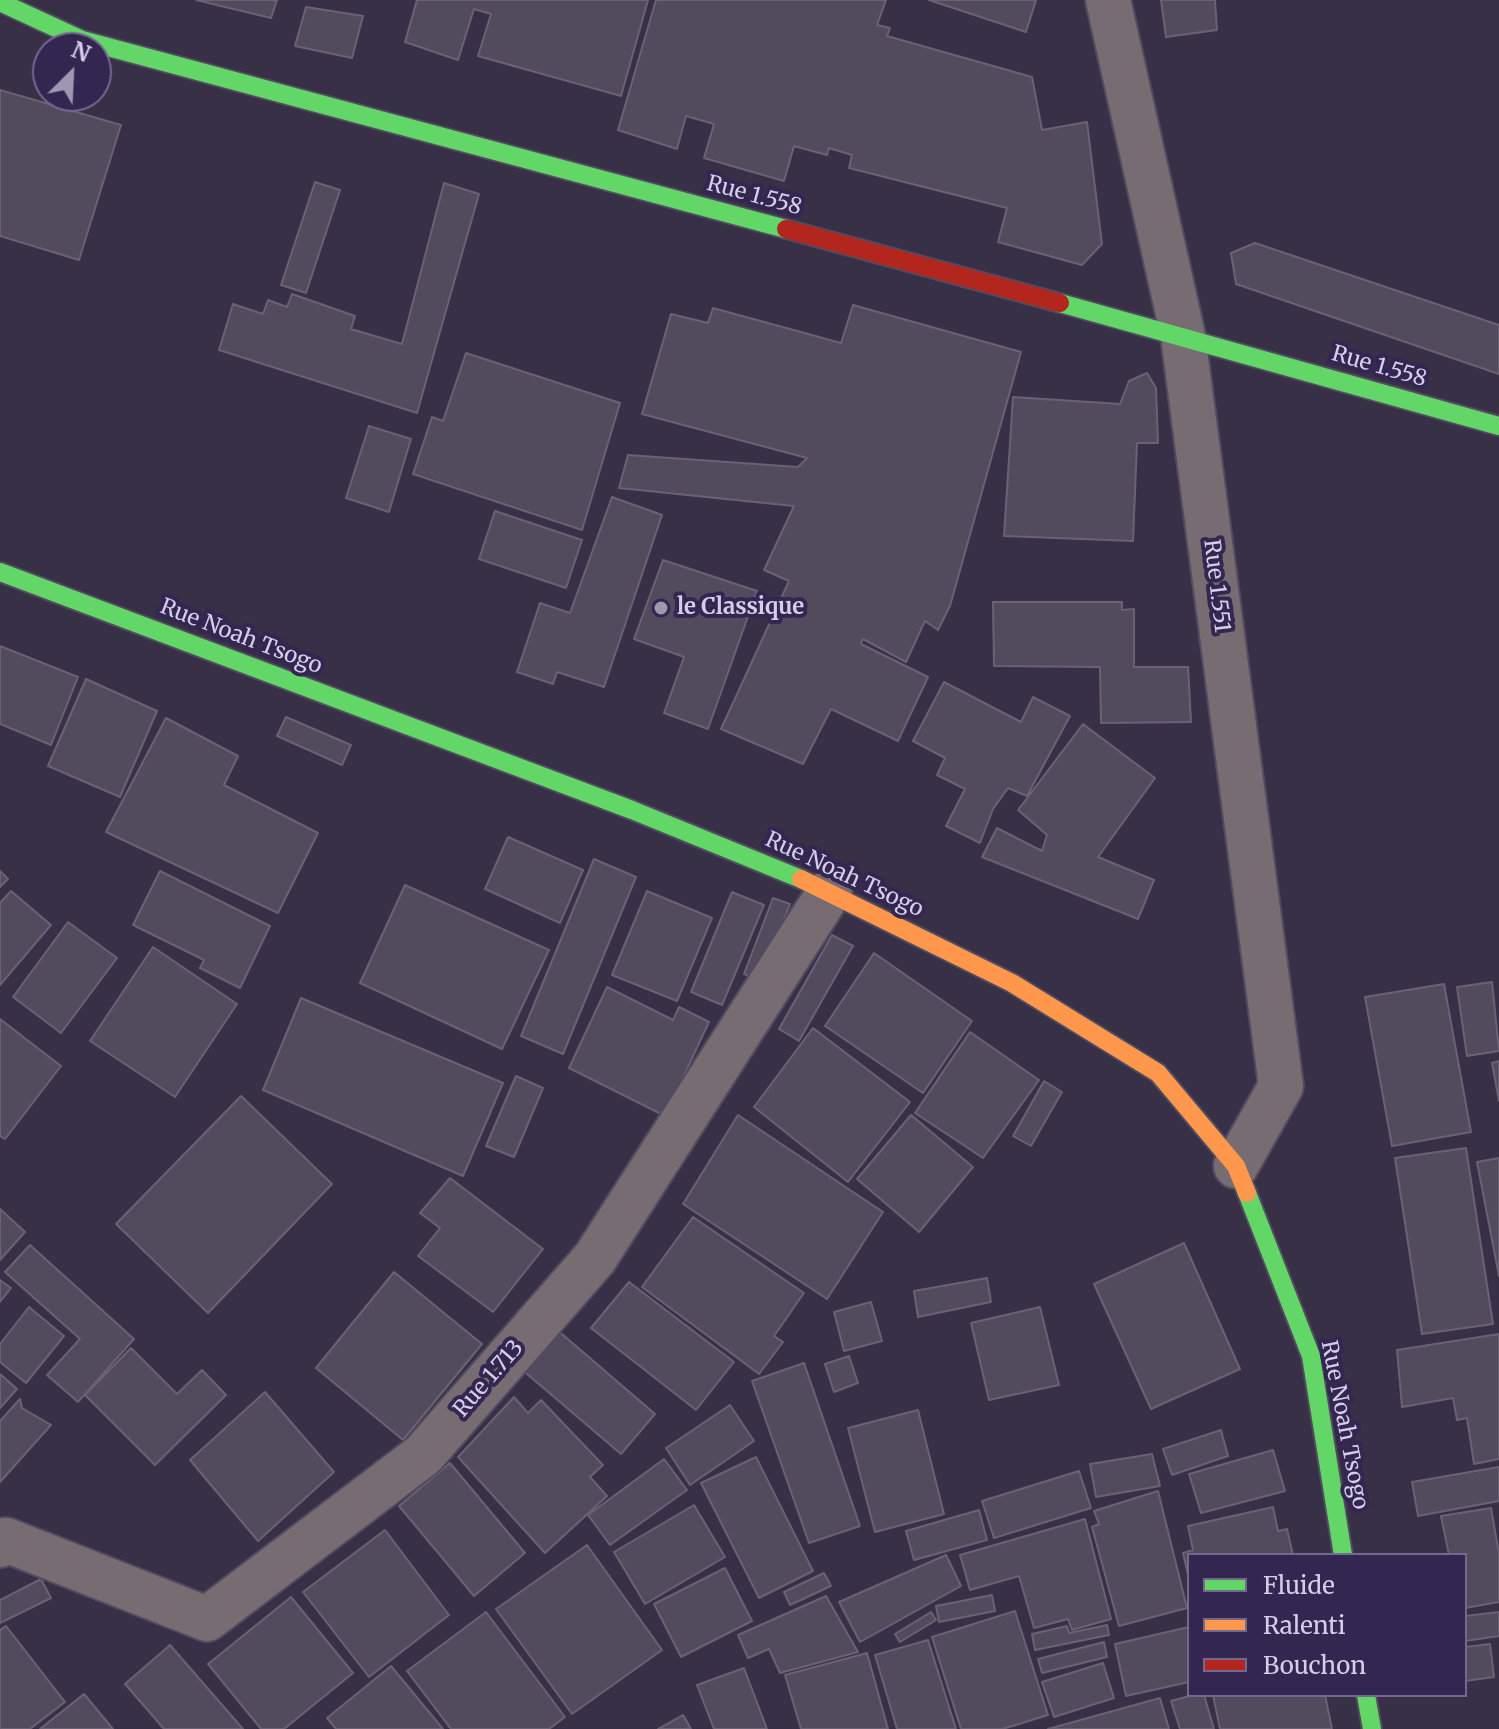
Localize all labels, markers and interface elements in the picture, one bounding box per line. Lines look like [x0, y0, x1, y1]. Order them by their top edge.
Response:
north arrow [32, 32, 112, 112]
text: N [67, 36, 95, 68]
street label: Rue 1.558 [704, 171, 804, 221]
street label: Rue 1.558 [1329, 341, 1429, 393]
street label: Rue 1.551 [1197, 538, 1235, 634]
street label: Rue Noah Tsogo [156, 594, 326, 680]
place label: le Classique [677, 595, 804, 621]
marker: le Classique [652, 599, 670, 617]
street label: Rue Noah Tsogo [761, 827, 927, 923]
street label: Rue 1.713 [449, 1335, 529, 1423]
street label: Rue Noah Tsogo [1315, 1338, 1373, 1512]
legend [1187, 1553, 1467, 1697]
text: Fluide [1263, 1570, 1335, 1601]
text: Ralenti [1263, 1610, 1346, 1641]
text: Bouchon [1263, 1650, 1366, 1681]

